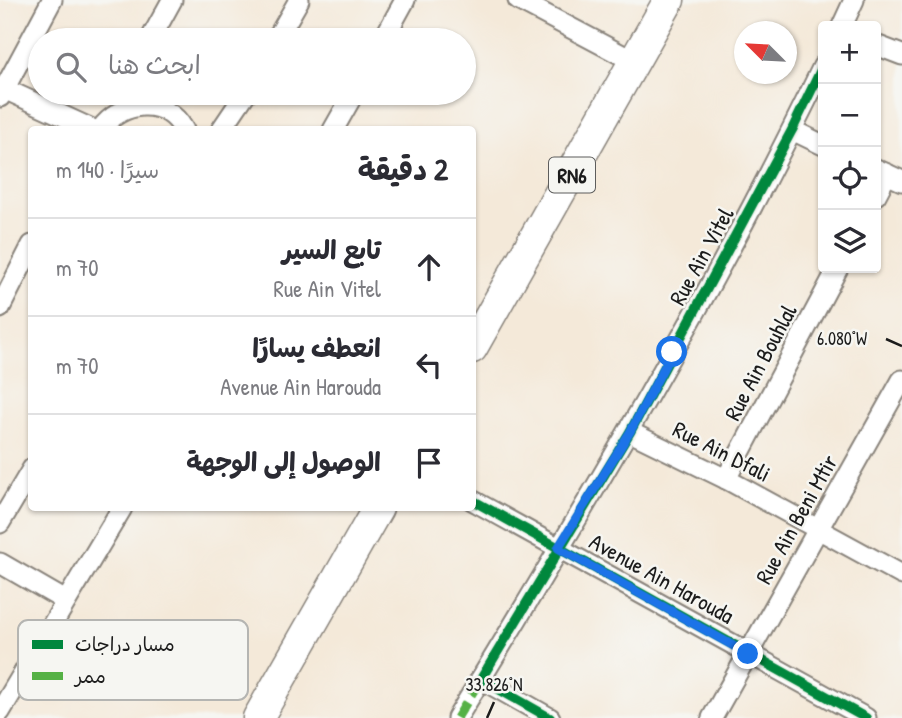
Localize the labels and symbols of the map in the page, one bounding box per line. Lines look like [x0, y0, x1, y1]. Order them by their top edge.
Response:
north arrow [734, 21, 797, 84]
road number: RN6 [549, 158, 595, 192]
street label: Rue Ain Vitel [661, 201, 741, 310]
street label: Rue Ain Bouhlal [716, 298, 804, 425]
text: 6.080°W [817, 326, 867, 351]
route start [656, 336, 687, 367]
street label: Rue Ain Dfali [668, 413, 776, 489]
street label: Rue Ain Beni Mtir [748, 449, 844, 589]
street label: Avenue Ain Harouda [584, 525, 740, 631]
legend [18, 620, 248, 700]
text: مسار دراجات [75, 631, 175, 657]
route end [732, 638, 763, 669]
text: ممر [73, 663, 106, 689]
text: 33.826°N [465, 672, 523, 697]

